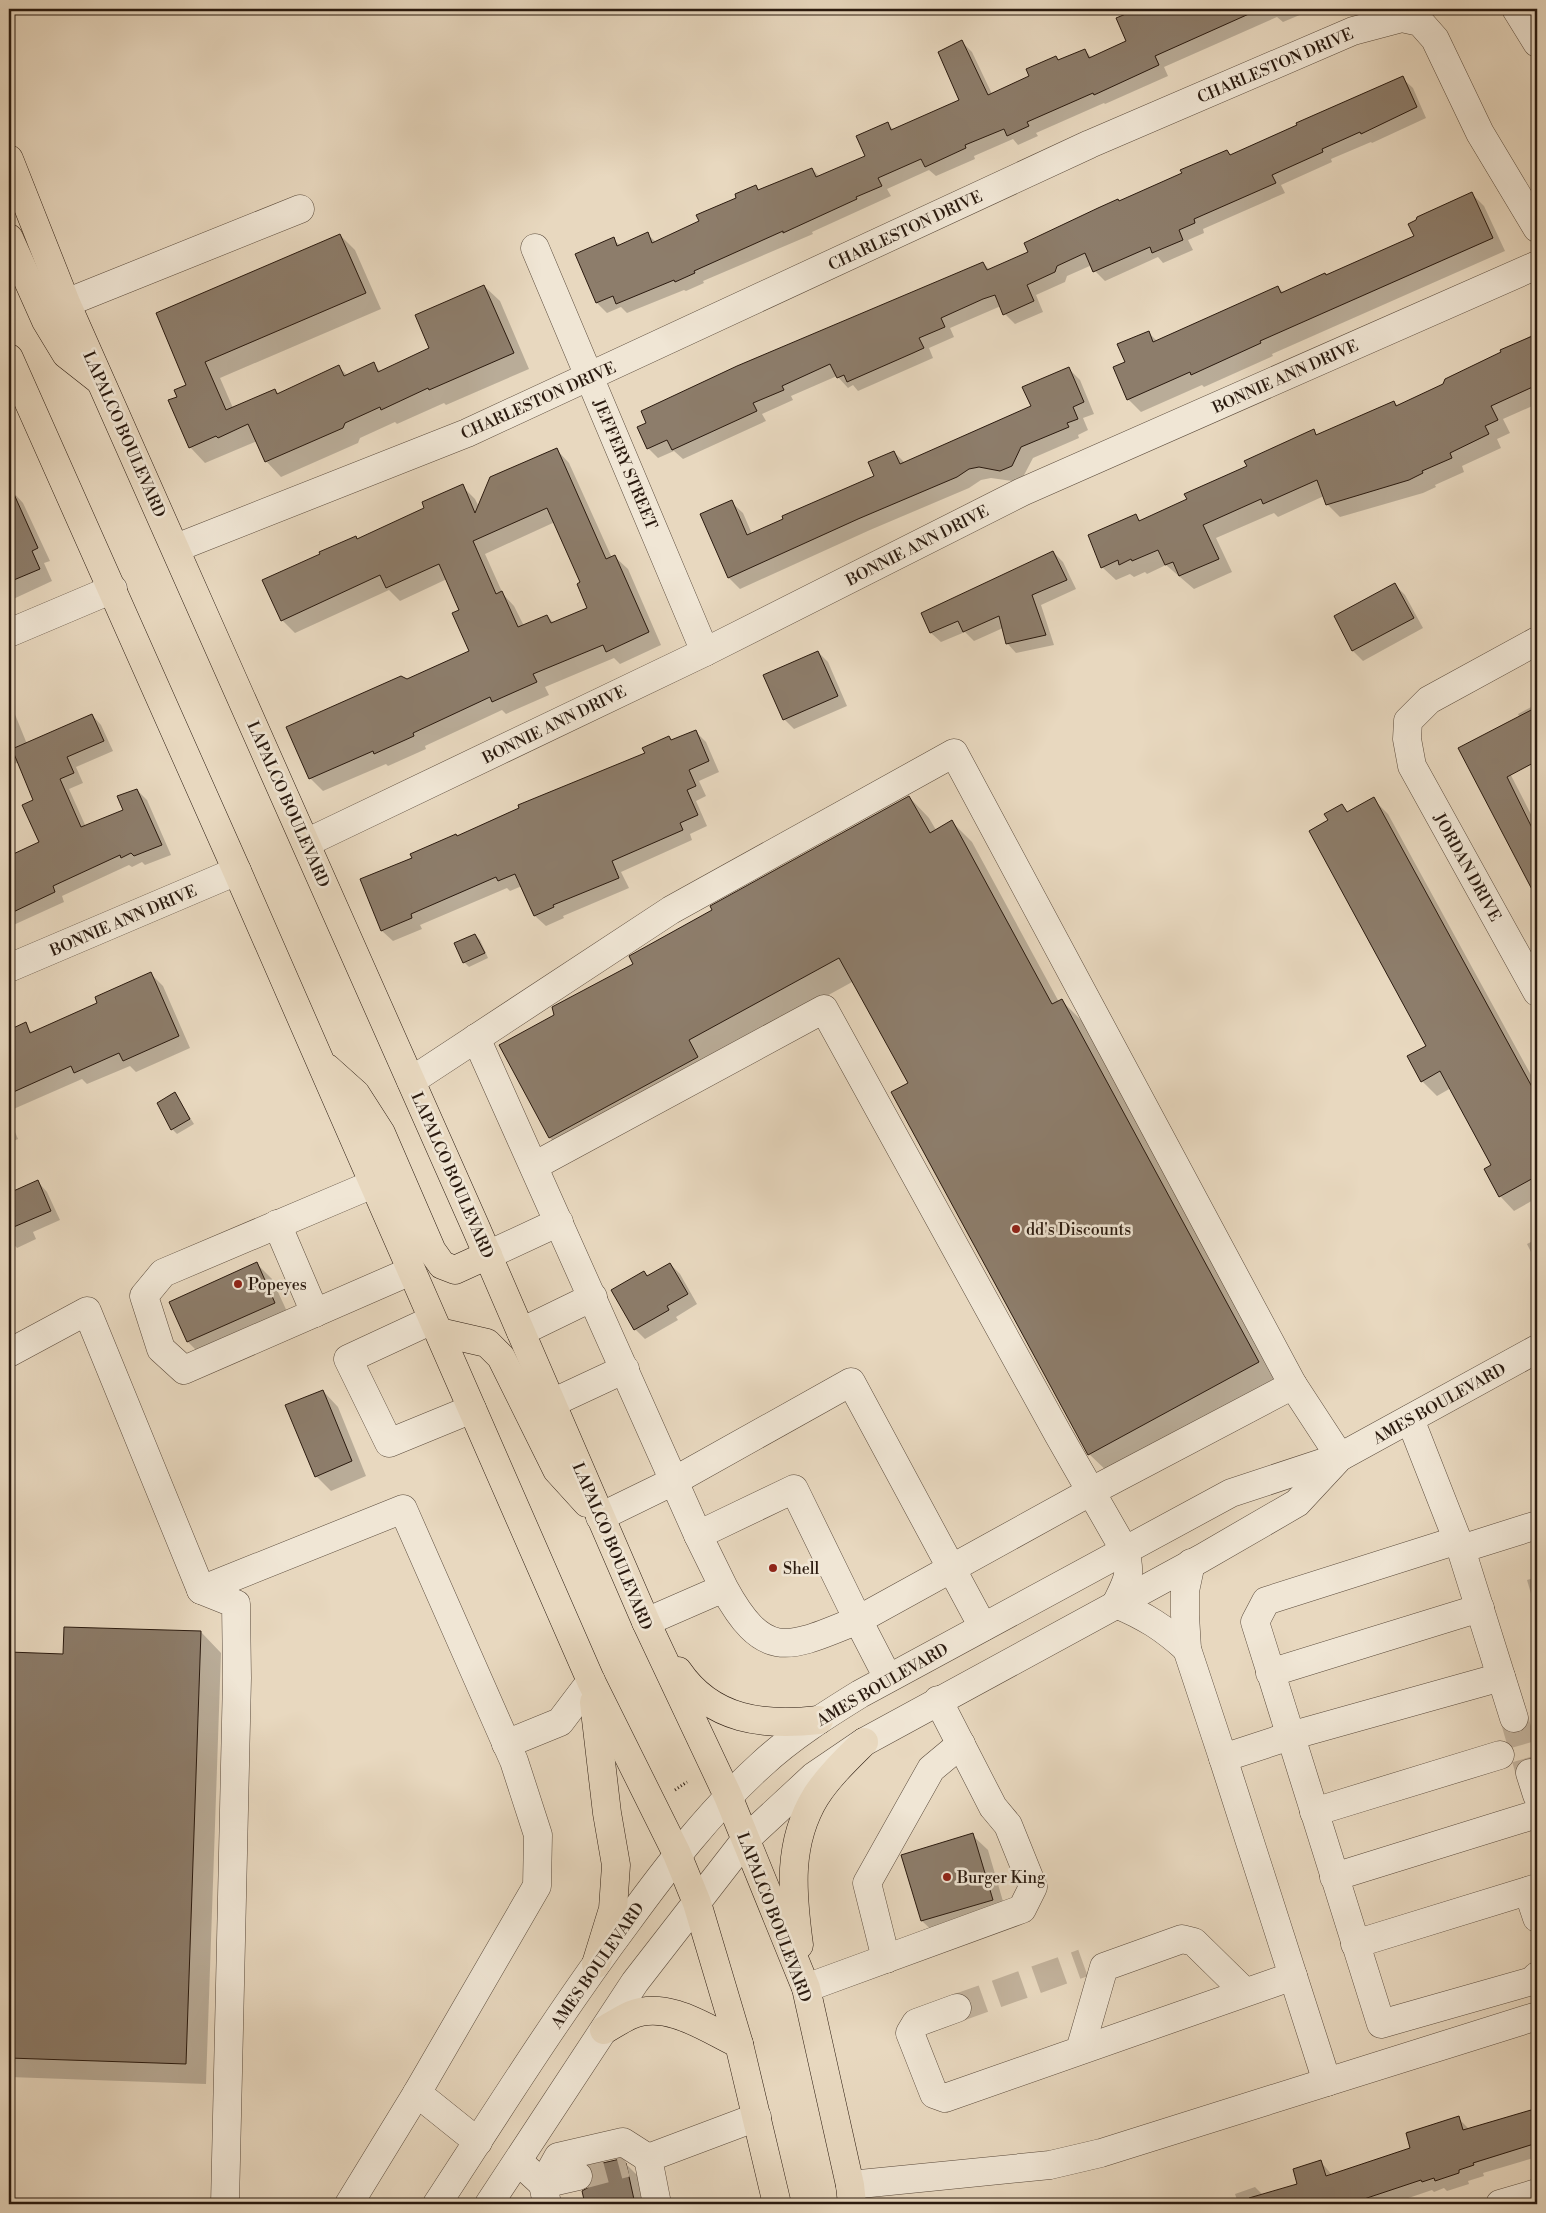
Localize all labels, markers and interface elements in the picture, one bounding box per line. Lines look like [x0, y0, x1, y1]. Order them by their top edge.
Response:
street label: CHARLESTON DRIVE [1194, 24, 1356, 108]
street label: CHARLESTON DRIVE [825, 186, 986, 275]
street label: BONNIE ANN DRIVE [1208, 336, 1361, 419]
street label: LAPALCO BOULEVARD [78, 348, 170, 521]
street label: CHARLESTON DRIVE [458, 358, 619, 444]
street label: JEFFERY STREET [588, 395, 662, 533]
street label: BONNIE ANN DRIVE [842, 501, 992, 591]
street label: BONNIE ANN DRIVE [478, 681, 630, 769]
street label: LAPALCO BOULEVARD [242, 718, 334, 891]
street label: JORDAN DRIVE [1429, 809, 1505, 925]
street label: BONNIE ANN DRIVE [46, 881, 200, 961]
street label: LAPALCO BOULEVARD [406, 1089, 498, 1262]
place label: dd's Discounts [1026, 1220, 1131, 1240]
marker: dd's Discounts [1010, 1223, 1022, 1235]
place label: Popeyes [248, 1275, 307, 1295]
marker: Popeyes [232, 1278, 244, 1290]
street label: AMES BOULEVARD [1369, 1359, 1510, 1449]
street label: LAPALCO BOULEVARD [568, 1460, 656, 1633]
place label: Shell [783, 1559, 820, 1579]
marker: Shell [767, 1562, 779, 1574]
street label: AMES BOULEVARD [812, 1639, 952, 1731]
street label: LAPALCO BOULEVARD [732, 1830, 816, 2005]
place label: Burger King [956, 1868, 1046, 1888]
marker: Burger King [941, 1871, 953, 1883]
street label: AMES BOULEVARD [546, 1899, 649, 2033]

